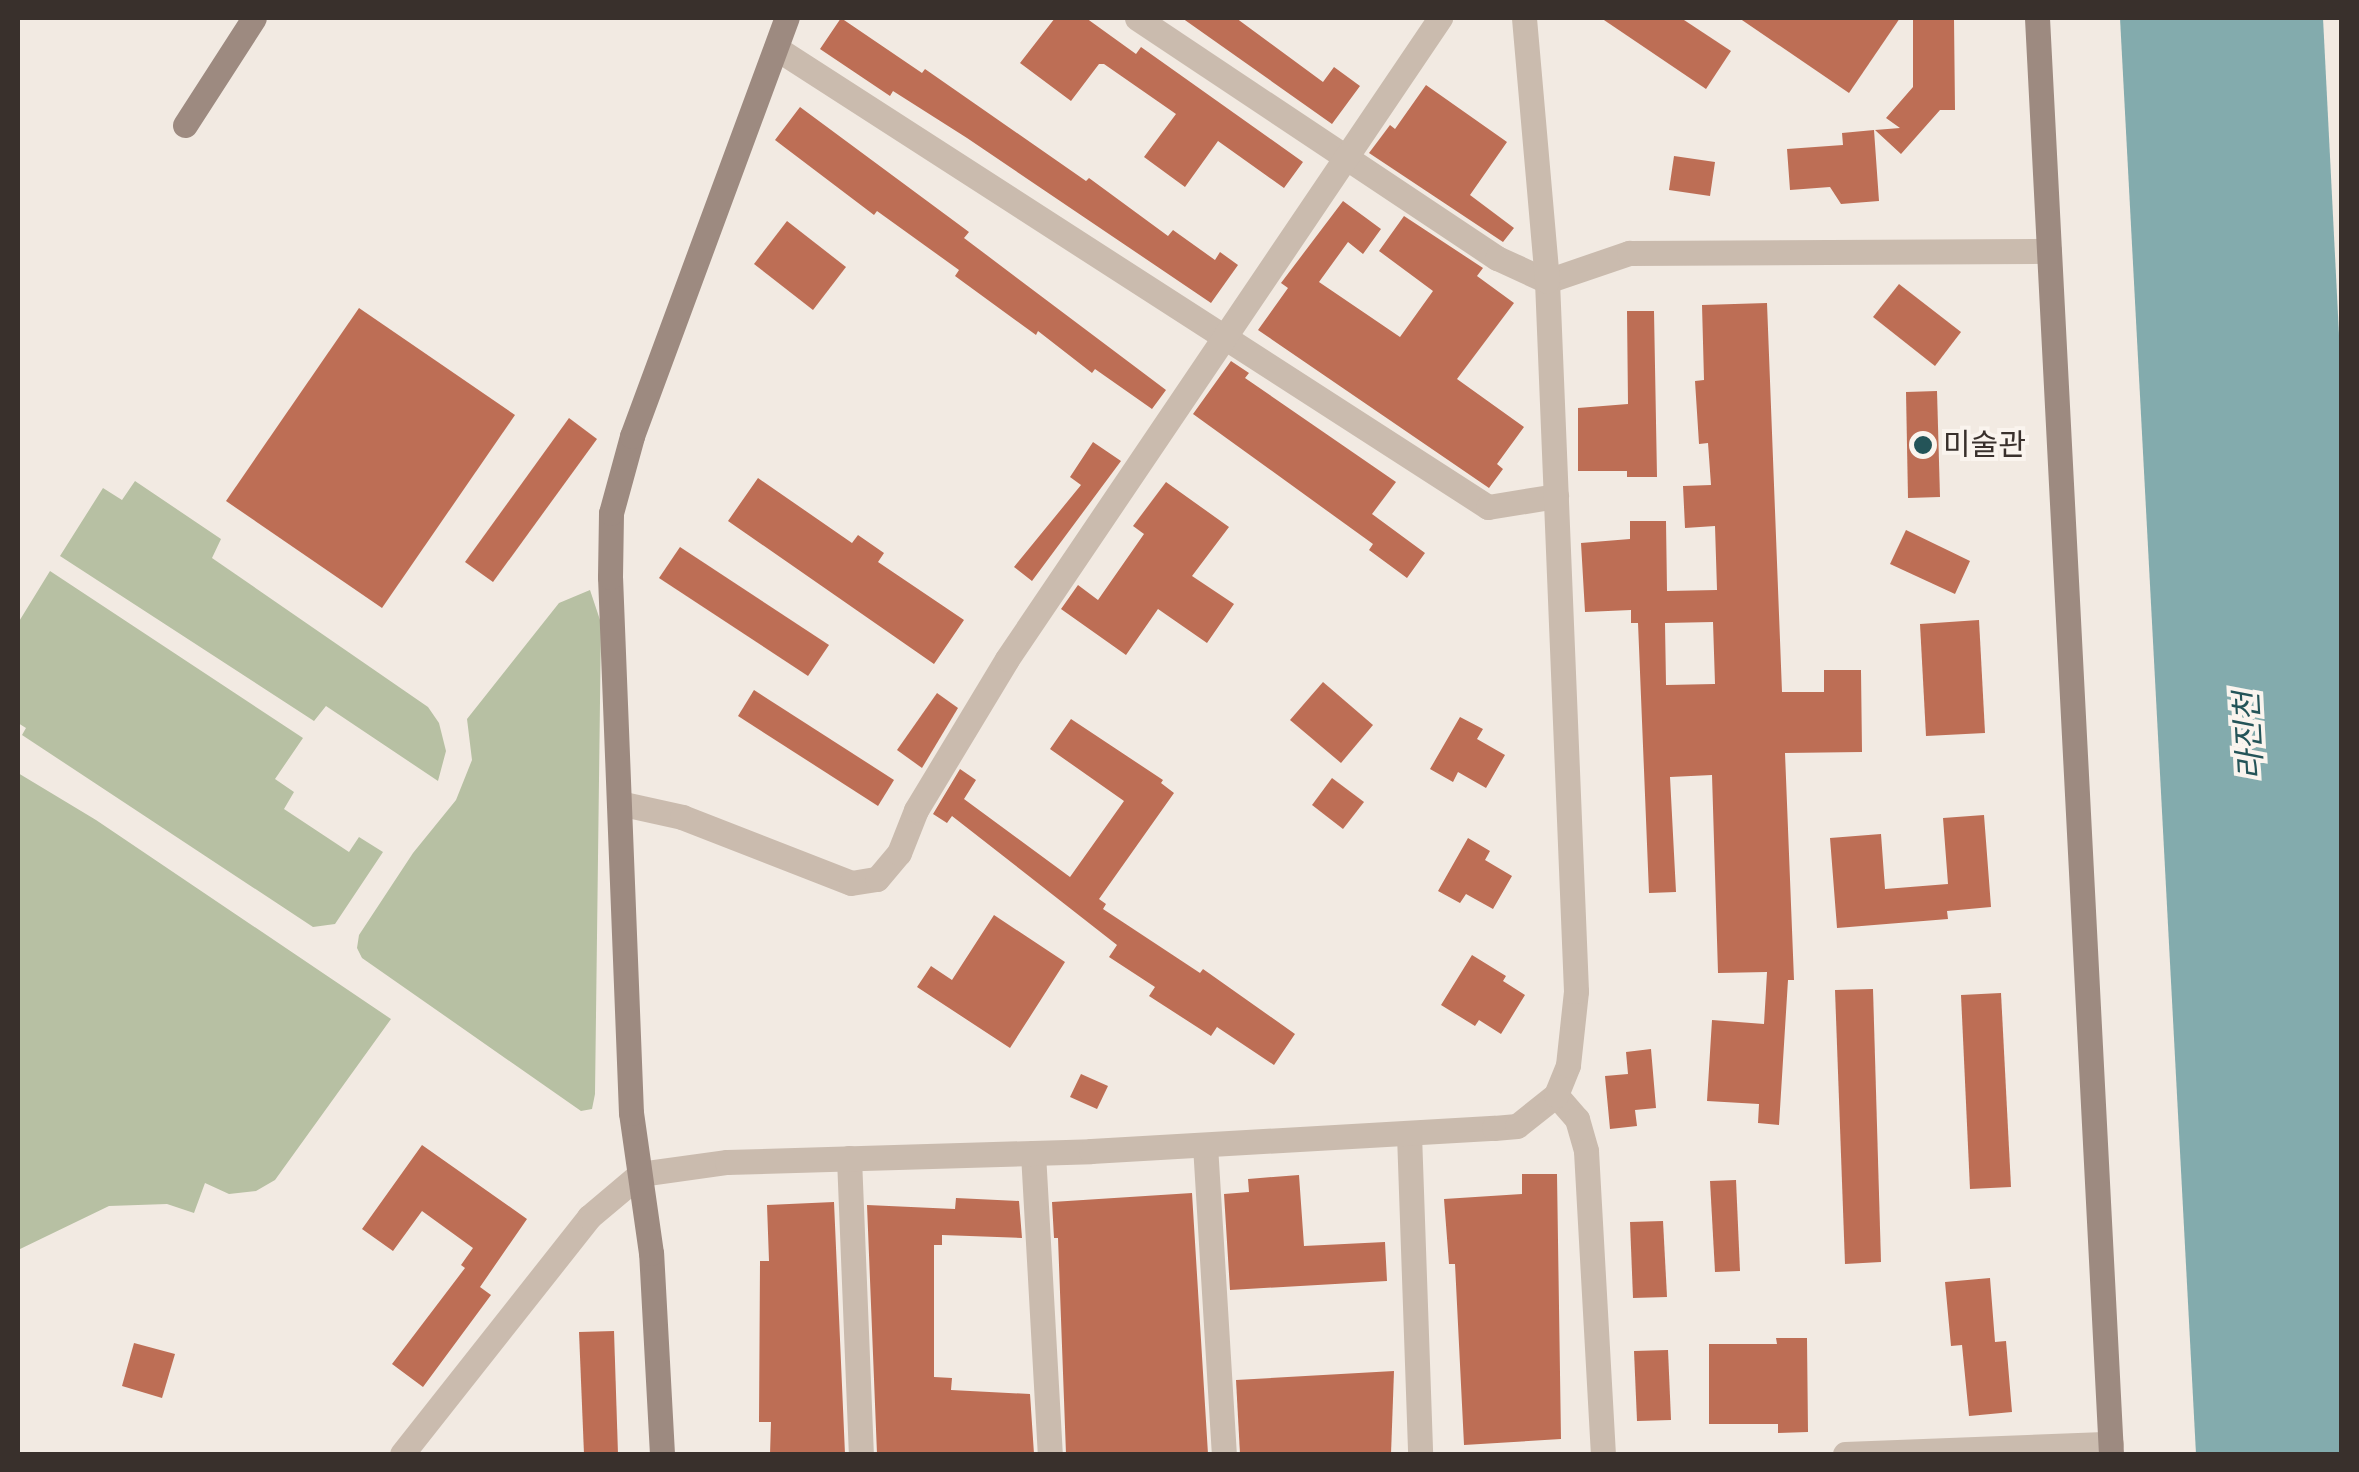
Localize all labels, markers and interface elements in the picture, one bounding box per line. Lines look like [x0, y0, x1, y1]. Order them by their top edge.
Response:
place label: 미술관 [1943, 427, 2026, 463]
marker: 미술관 [1912, 434, 1934, 456]
water label: 라진천 [2228, 691, 2270, 781]

